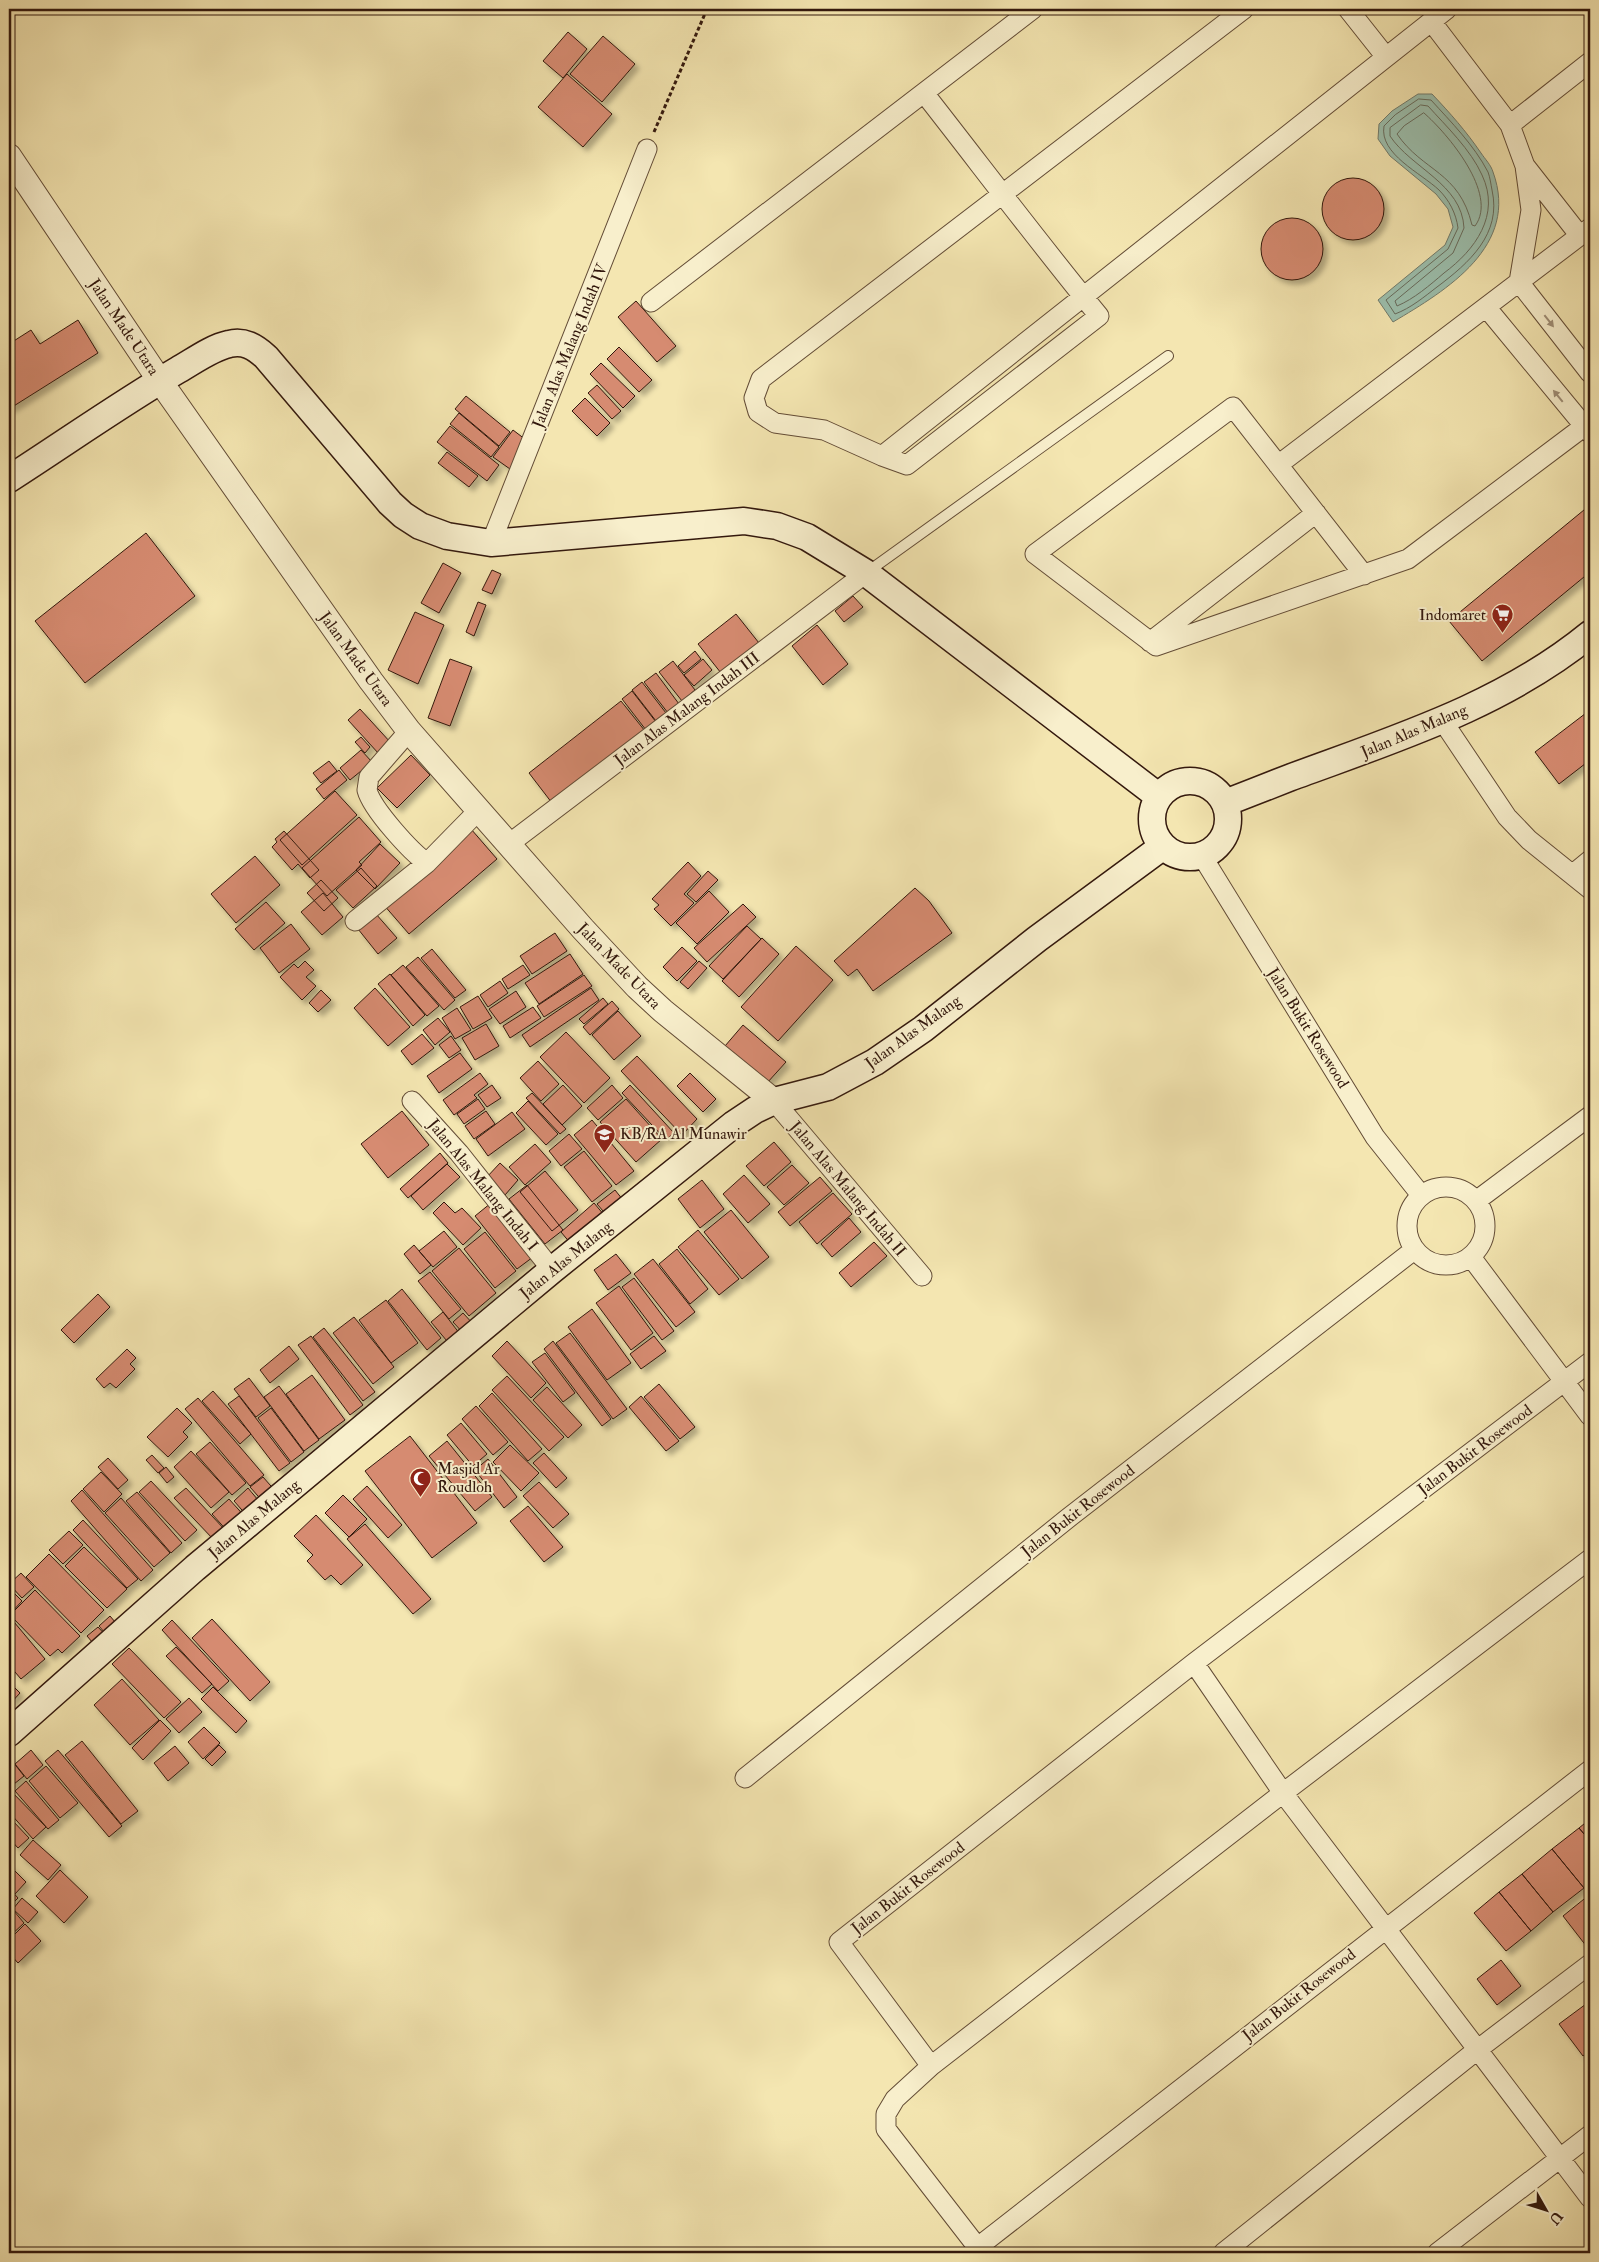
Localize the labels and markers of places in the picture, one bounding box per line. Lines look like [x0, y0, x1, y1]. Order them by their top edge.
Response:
supermarket icon: Indomaret [1490, 603, 1514, 634]
place label: Indomaret [1419, 605, 1486, 625]
school or university icon: KB/RA Al Munawir [592, 1122, 616, 1153]
place label: KB/RA Al Munawir [620, 1124, 747, 1144]
place label: Masjid Ar Roudloh [437, 1459, 500, 1497]
mosque icon: Masjid Ar Roudloh [409, 1466, 433, 1497]

